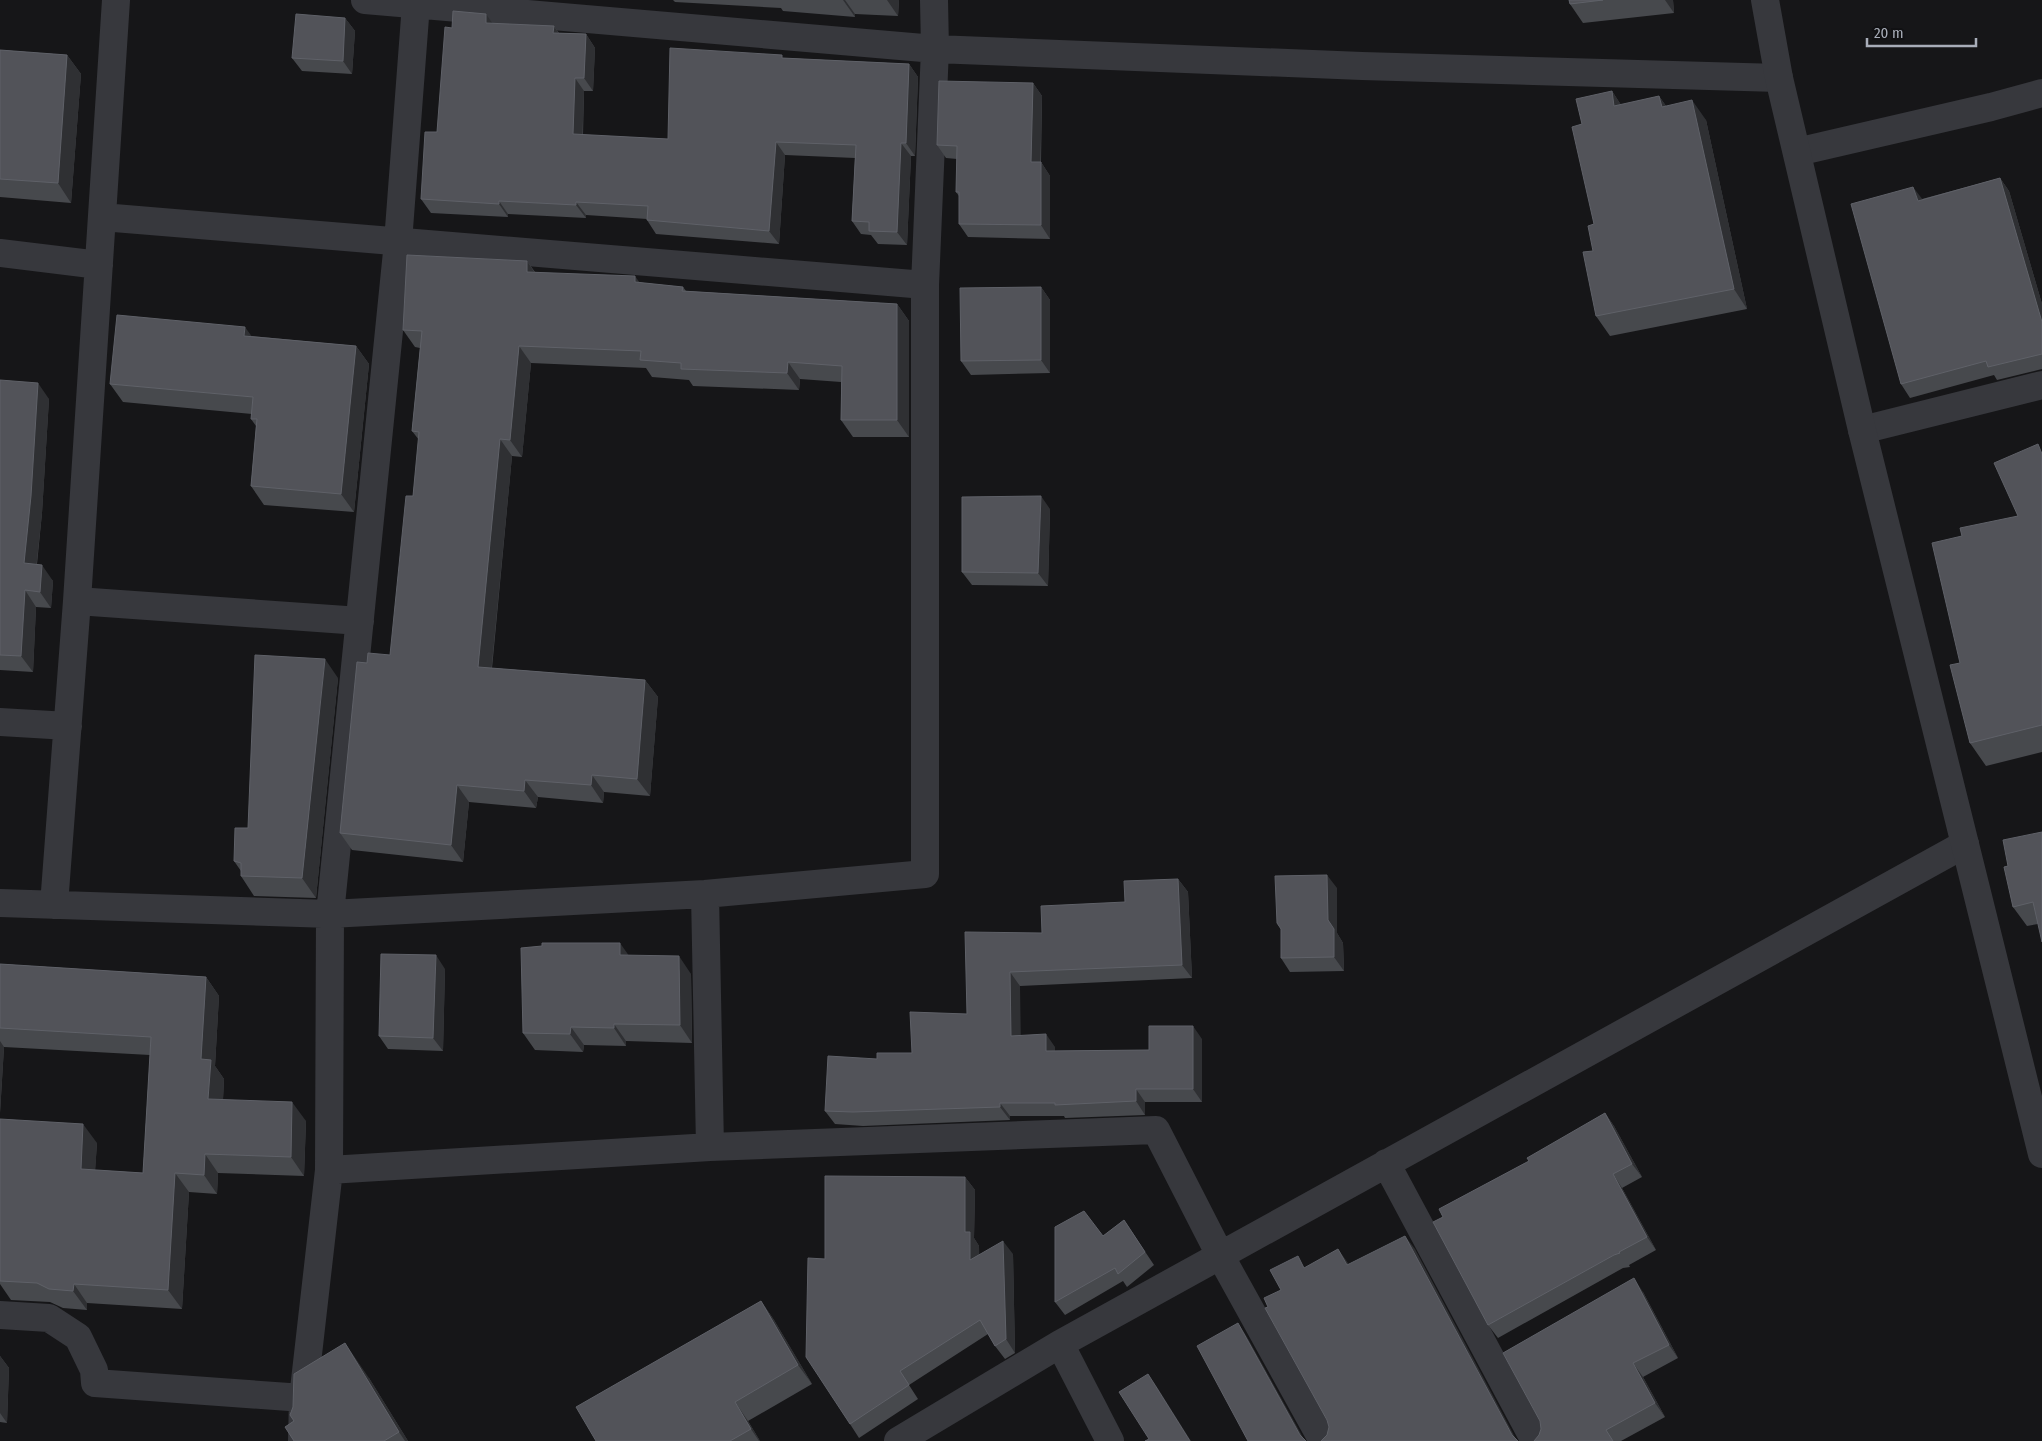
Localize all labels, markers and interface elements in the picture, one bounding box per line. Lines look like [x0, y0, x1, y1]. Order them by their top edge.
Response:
scale bar [1867, 15, 1976, 47]
text: 20 m [1874, 24, 1904, 42]

